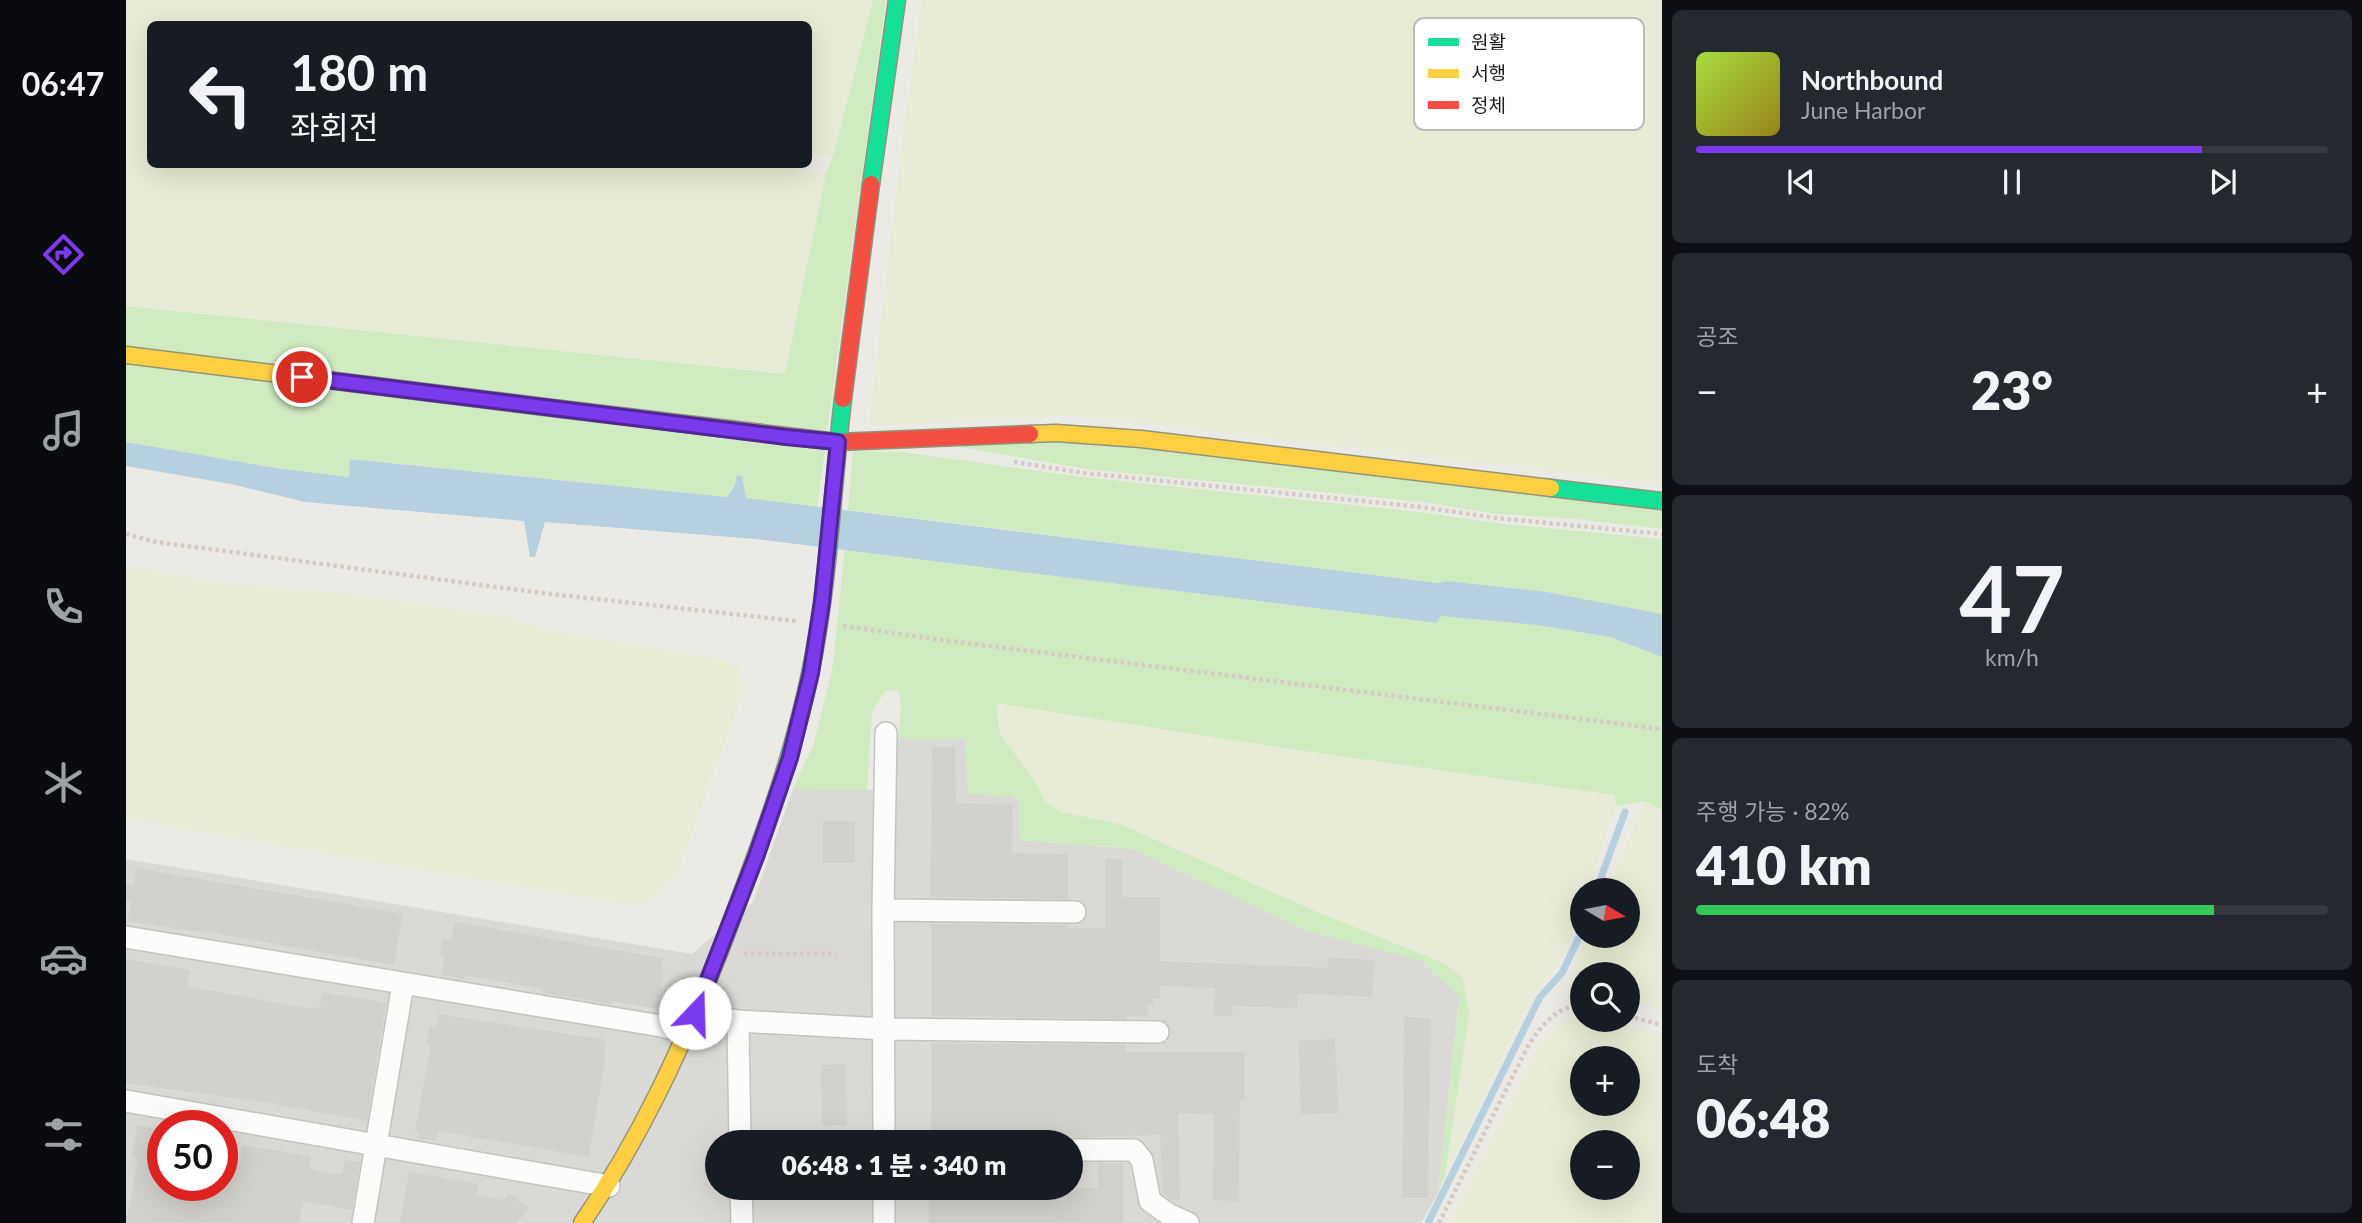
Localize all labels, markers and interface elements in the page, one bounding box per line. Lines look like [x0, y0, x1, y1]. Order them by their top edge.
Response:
legend [1414, 18, 1644, 130]
text: 원활 [1471, 30, 1506, 53]
text: 180 m [290, 43, 428, 101]
icon: left [175, 49, 266, 140]
text: 서행 [1471, 61, 1506, 84]
text: 06:47 [22, 64, 104, 103]
text: Northbound [1801, 64, 1943, 96]
text: 정체 [1471, 93, 1506, 116]
text: June Harbor [1801, 96, 1925, 124]
text: 좌회전 [290, 107, 378, 146]
icon: previous [1782, 163, 1820, 201]
icon: pause [1993, 163, 2031, 201]
icon: next [2204, 163, 2242, 201]
icon: directions [39, 230, 88, 279]
text: 공조 [1696, 322, 1738, 350]
pin [272, 347, 332, 407]
icon: arrive [283, 358, 321, 396]
text: 23° [1971, 359, 2053, 421]
text: − [1696, 368, 1718, 414]
text: + [2306, 368, 2328, 414]
icon: music [39, 406, 88, 455]
text: 47 [1959, 543, 2065, 652]
icon: phone [39, 582, 88, 631]
text: km/h [1985, 643, 2039, 671]
icon: climate [39, 758, 88, 807]
text: 주행 가능 · 82% [1696, 797, 1849, 825]
text: 410 km [1696, 834, 1872, 896]
north arrow [1570, 878, 1640, 948]
map controls [1570, 878, 1640, 1200]
icon: car [39, 934, 88, 983]
button: search [1570, 962, 1640, 1032]
position arrow [658, 976, 732, 1050]
button: + [1570, 1046, 1640, 1116]
text: 도착 [1696, 1050, 1738, 1078]
text: 06:48 [1696, 1087, 1830, 1149]
icon: filters [39, 1110, 88, 1159]
speed limit sign: 50 [147, 1110, 238, 1201]
button: − [1570, 1130, 1640, 1200]
text: 06:48 · 1 분 · 340 m [782, 1149, 1006, 1181]

